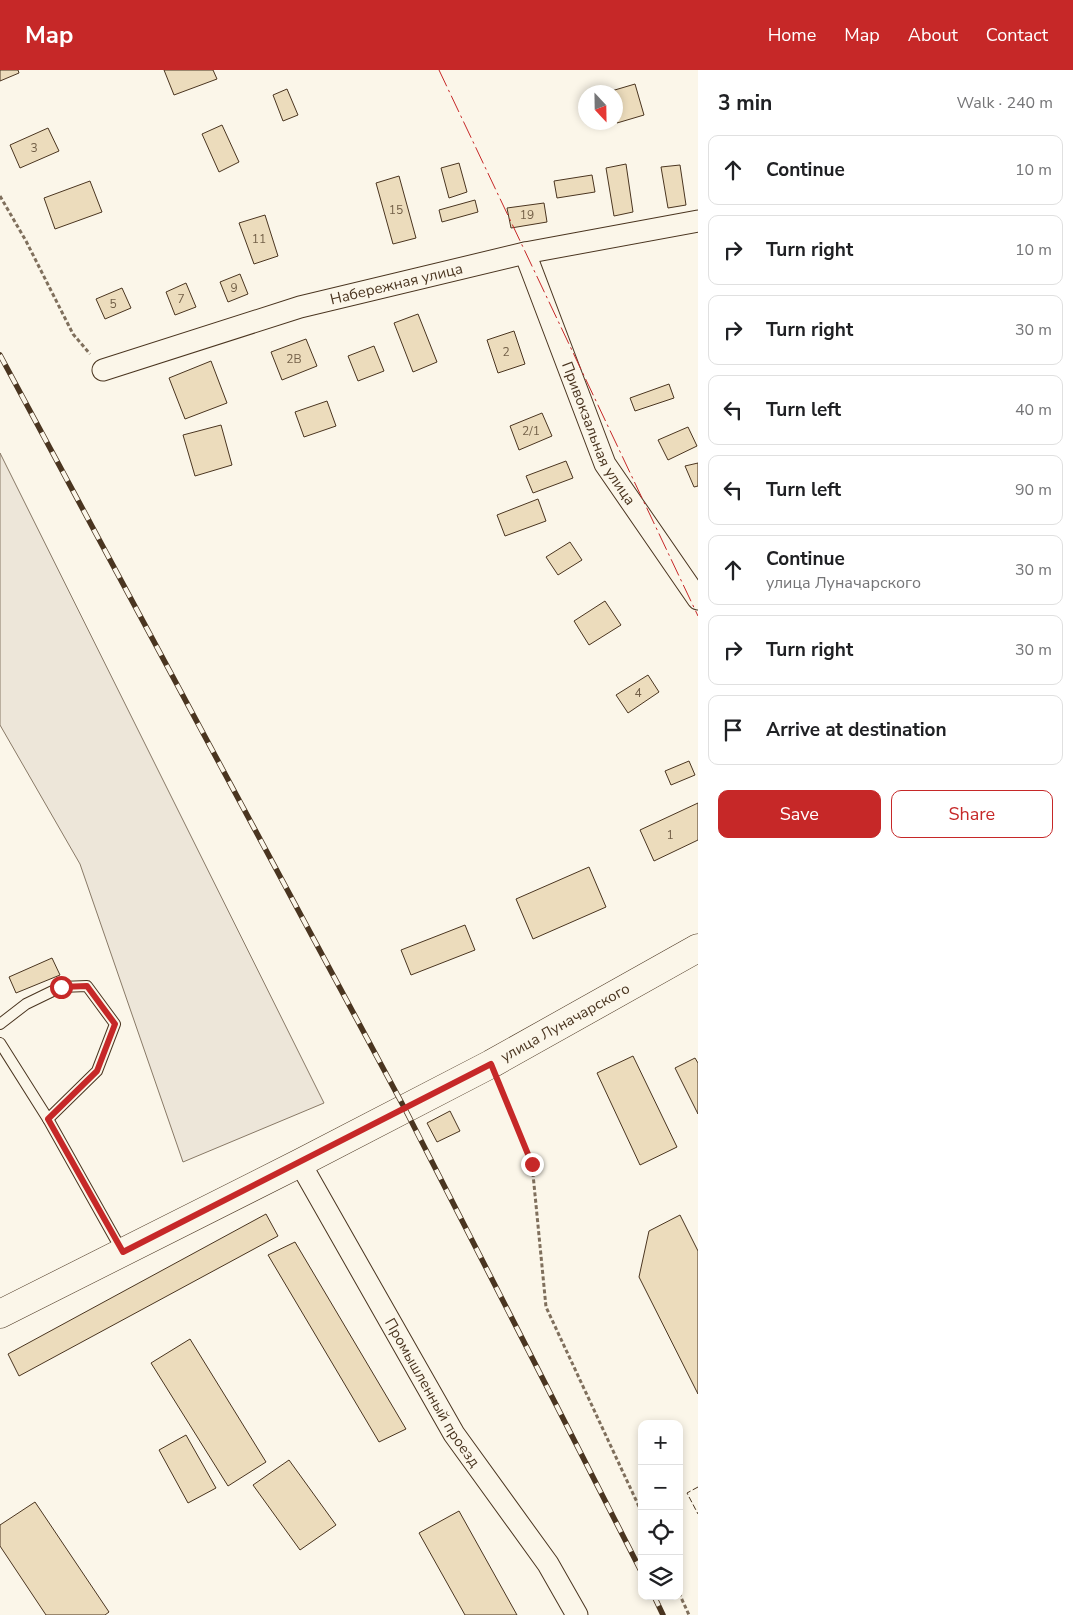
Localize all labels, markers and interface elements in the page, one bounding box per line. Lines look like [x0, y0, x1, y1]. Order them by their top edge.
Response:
text: Map [25, 19, 73, 51]
text: Home [768, 23, 816, 47]
text: Map [844, 23, 880, 47]
text: About [908, 23, 958, 47]
text: Contact [986, 23, 1048, 47]
north arrow [578, 85, 623, 130]
text: 3 min [718, 89, 772, 117]
text: Walk · 240 m [957, 92, 1053, 114]
house number: 3 [30, 140, 38, 156]
icon: ahead [719, 156, 747, 184]
text: Continue [766, 157, 845, 183]
text: 10 m [1015, 159, 1052, 181]
house number: 15 [389, 202, 403, 218]
house number: 19 [520, 207, 534, 223]
house number: 11 [252, 231, 266, 247]
icon: right [719, 236, 747, 264]
text: Turn right [766, 237, 853, 263]
text: 10 m [1015, 239, 1052, 261]
street label: Набережная улица [328, 258, 465, 309]
house number: 9 [230, 280, 238, 296]
house number: 7 [177, 291, 185, 307]
house number: 5 [109, 296, 117, 312]
icon: right [719, 316, 747, 344]
text: Turn right [766, 317, 853, 343]
text: 30 m [1015, 319, 1052, 341]
house number: 2 [502, 344, 510, 360]
house number: 2В [286, 351, 302, 367]
street label: Привокзальная улица [557, 359, 640, 509]
icon: left [719, 396, 747, 424]
text: Turn left [766, 397, 841, 423]
text: 40 m [1015, 399, 1052, 421]
house number: 2/1 [522, 423, 540, 439]
icon: left [719, 476, 747, 504]
text: Turn left [766, 477, 841, 503]
text: 90 m [1015, 479, 1052, 501]
text: Continue [766, 546, 845, 572]
icon: ahead [719, 556, 747, 584]
text: 30 m [1015, 559, 1052, 581]
text: улица Луначарского [766, 572, 921, 594]
icon: right [719, 636, 747, 664]
text: Turn right [766, 637, 853, 663]
text: 30 m [1015, 639, 1052, 661]
house number: 4 [634, 685, 642, 701]
icon: arrive [719, 716, 747, 744]
text: Arrive at destination [766, 717, 947, 743]
button: Save [718, 790, 881, 838]
button: Share [891, 790, 1053, 838]
house number: 1 [666, 827, 674, 843]
route start [50, 976, 73, 999]
street label: улица Луначарского [497, 978, 633, 1067]
route end [521, 1153, 544, 1176]
street label: Промышленный проезд [380, 1314, 485, 1471]
map controls [638, 1420, 683, 1600]
button: + [638, 1420, 683, 1465]
button: − [638, 1465, 683, 1510]
button: locate [638, 1510, 683, 1555]
button: layers [638, 1555, 683, 1600]

